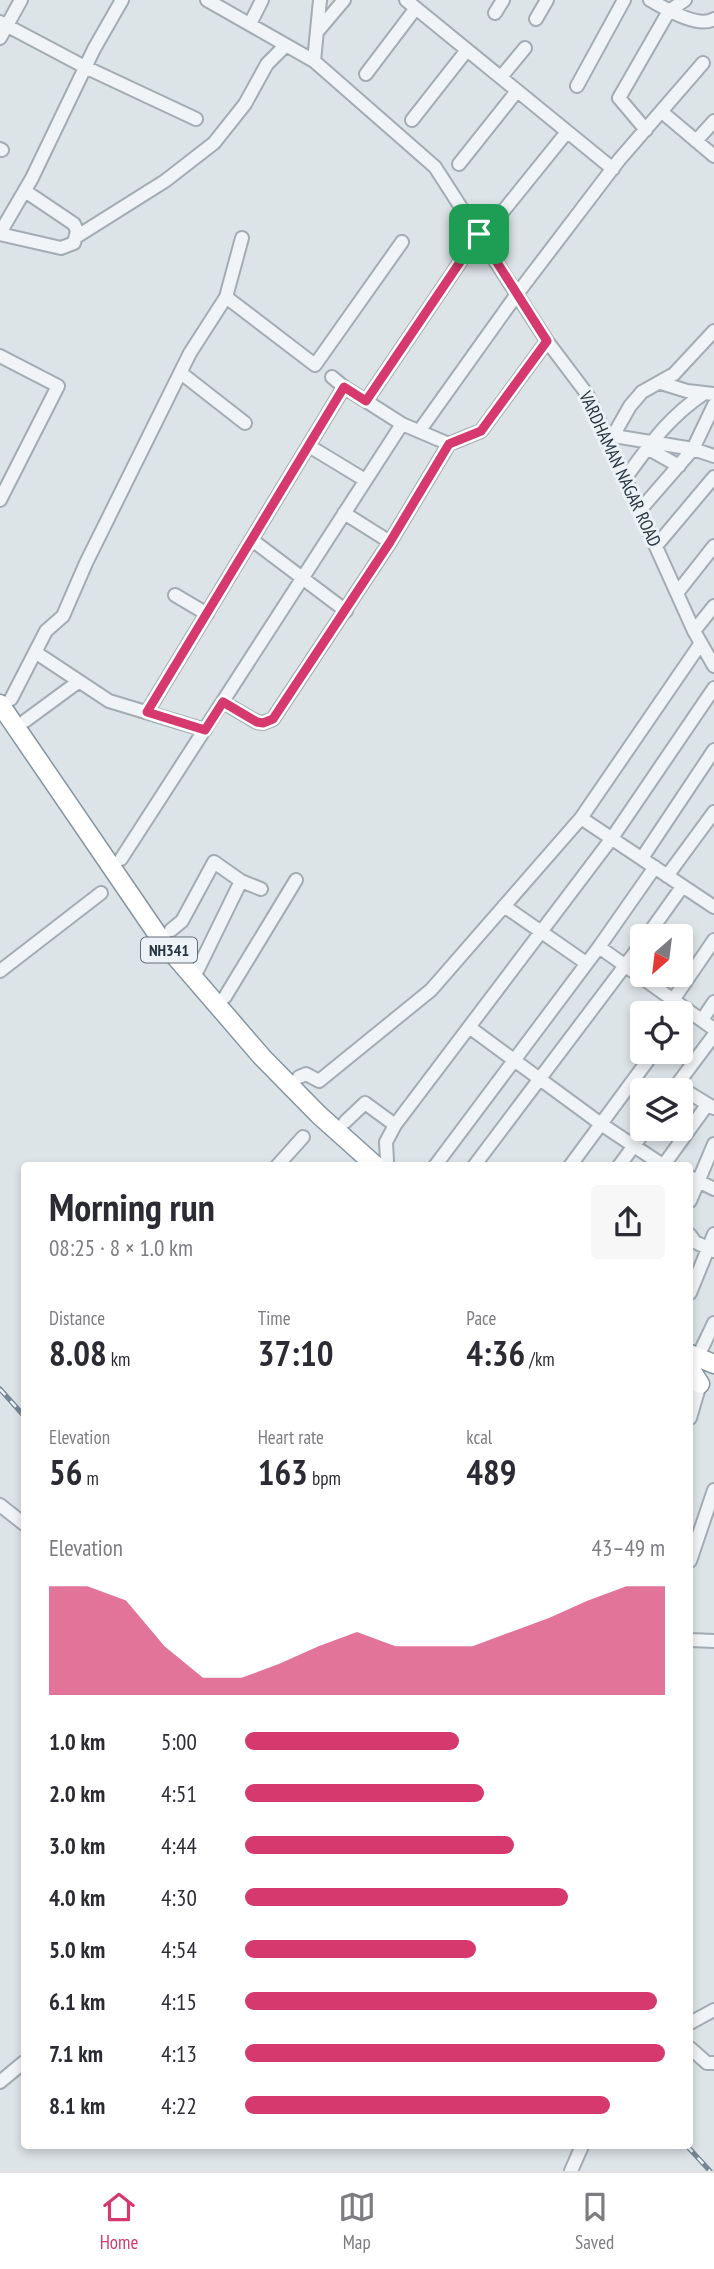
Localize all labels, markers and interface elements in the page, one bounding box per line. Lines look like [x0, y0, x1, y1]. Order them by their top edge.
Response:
pin [449, 204, 509, 264]
icon: arrive [460, 215, 498, 253]
street label: VARDHAMAN NAGAR ROAD [574, 386, 667, 550]
north arrow [630, 924, 693, 987]
map controls [630, 924, 693, 1141]
road number: NH341 [141, 938, 197, 962]
button: locate [630, 1001, 693, 1064]
button: layers [630, 1078, 693, 1141]
text: Morning run [49, 1182, 215, 1231]
button: share [591, 1185, 665, 1259]
text: 08:25 · 8 × 1.0 km [49, 1233, 193, 1262]
text: Distance [49, 1306, 105, 1330]
text: Time [258, 1306, 291, 1330]
text: Pace [466, 1306, 496, 1330]
text: 8.08 [49, 1330, 107, 1376]
text: 37:10 [258, 1330, 333, 1376]
text: 4:36 [466, 1330, 525, 1376]
text: km [107, 1347, 130, 1371]
text: /km [525, 1347, 555, 1371]
text: Elevation [49, 1425, 110, 1449]
text: Heart rate [258, 1425, 324, 1449]
text: kcal [466, 1425, 492, 1449]
text: 56 [49, 1449, 82, 1495]
text: 163 [258, 1449, 308, 1495]
text: 489 [466, 1449, 517, 1495]
text: m [82, 1466, 99, 1490]
text: bpm [308, 1466, 341, 1490]
text: Elevation [49, 1533, 123, 1562]
text: 43–49 m [592, 1533, 665, 1562]
text: 1.0 km [49, 1727, 105, 1756]
text: 5:00 [161, 1727, 197, 1756]
text: 2.0 km [49, 1779, 105, 1808]
text: 4:51 [161, 1779, 197, 1808]
text: 3.0 km [49, 1831, 105, 1860]
text: 4:44 [161, 1831, 197, 1860]
text: 4.0 km [49, 1883, 105, 1912]
text: 4:30 [161, 1883, 197, 1912]
text: 5.0 km [49, 1935, 105, 1964]
text: 4:54 [161, 1935, 197, 1964]
text: 6.1 km [49, 1987, 105, 2016]
text: 4:15 [161, 1987, 197, 2016]
text: 7.1 km [49, 2039, 103, 2068]
text: 4:13 [161, 2039, 197, 2068]
text: 8.1 km [49, 2091, 105, 2120]
text: 4:22 [161, 2091, 197, 2120]
tab: Home [100, 2188, 138, 2254]
tab: Map [338, 2188, 376, 2254]
tab: Saved [575, 2188, 614, 2254]

